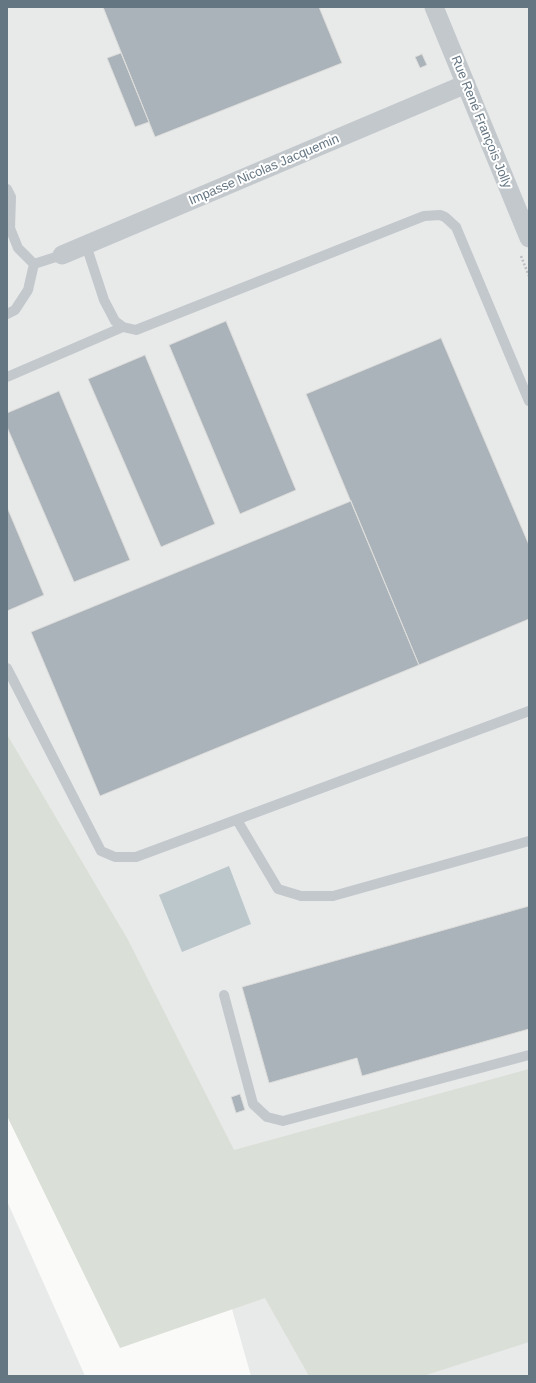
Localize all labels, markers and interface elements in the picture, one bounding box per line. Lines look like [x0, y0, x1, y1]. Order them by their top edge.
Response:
street label: Rue René François Jolly [447, 53, 515, 191]
street label: Impasse Nicolas Jacquemin [186, 131, 342, 209]

